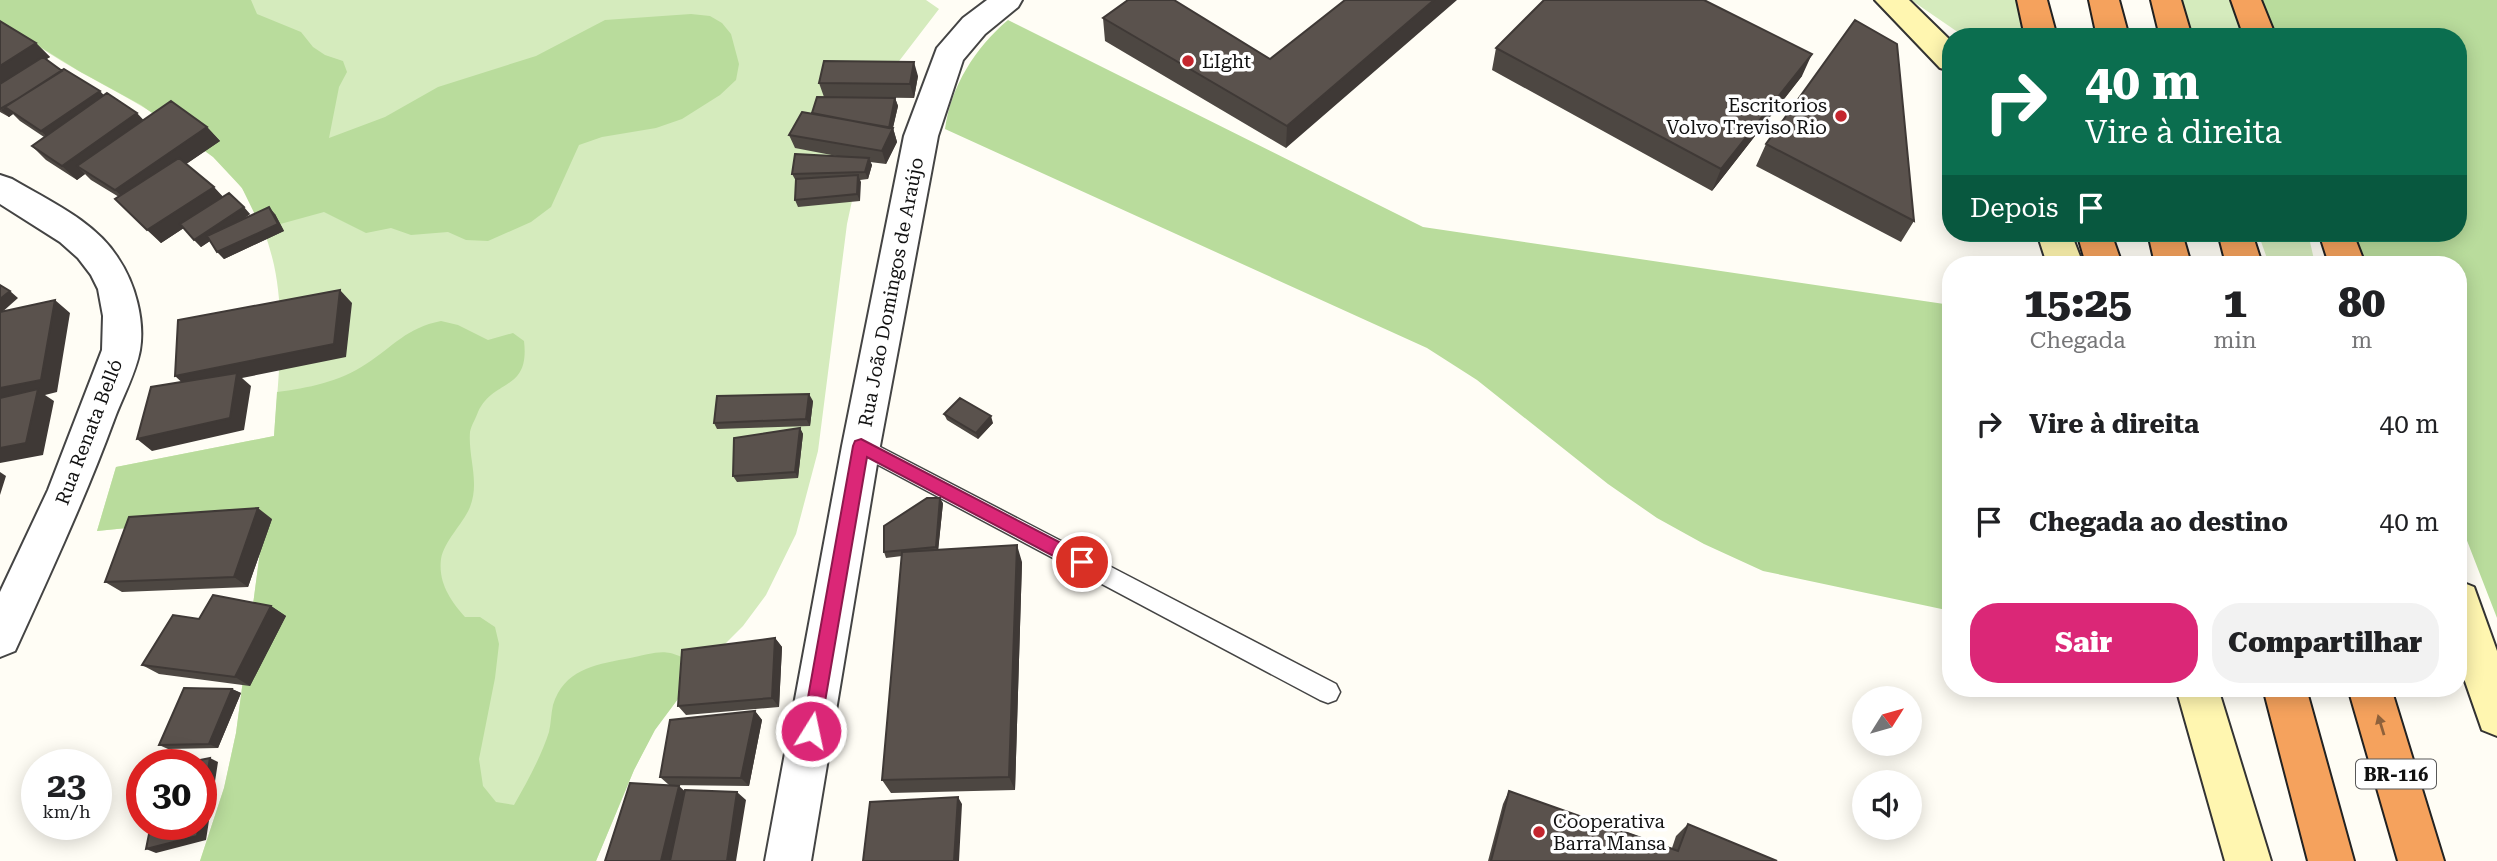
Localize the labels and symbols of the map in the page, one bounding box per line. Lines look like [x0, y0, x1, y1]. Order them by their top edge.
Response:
place label: LIght [1202, 50, 1251, 73]
marker: LIght [1180, 53, 1196, 69]
place label: Escritorios Volvo Treviso Rio [1666, 94, 1827, 139]
marker: Escritorios Volvo Treviso Rio [1833, 108, 1849, 124]
street label: Rua João Domingos de Araújo [854, 155, 928, 429]
street label: Rua Renata Belló [51, 356, 127, 508]
pin [1052, 532, 1112, 592]
north arrow [1852, 686, 1922, 756]
position arrow [774, 694, 848, 768]
one-way arrow [2375, 714, 2385, 735]
speed limit sign: 30 [126, 749, 217, 840]
road number: BR-116 [2356, 760, 2436, 788]
place label: Cooperativa Barra Mansa [1553, 810, 1667, 855]
marker: Cooperativa Barra Mansa [1531, 824, 1547, 840]

